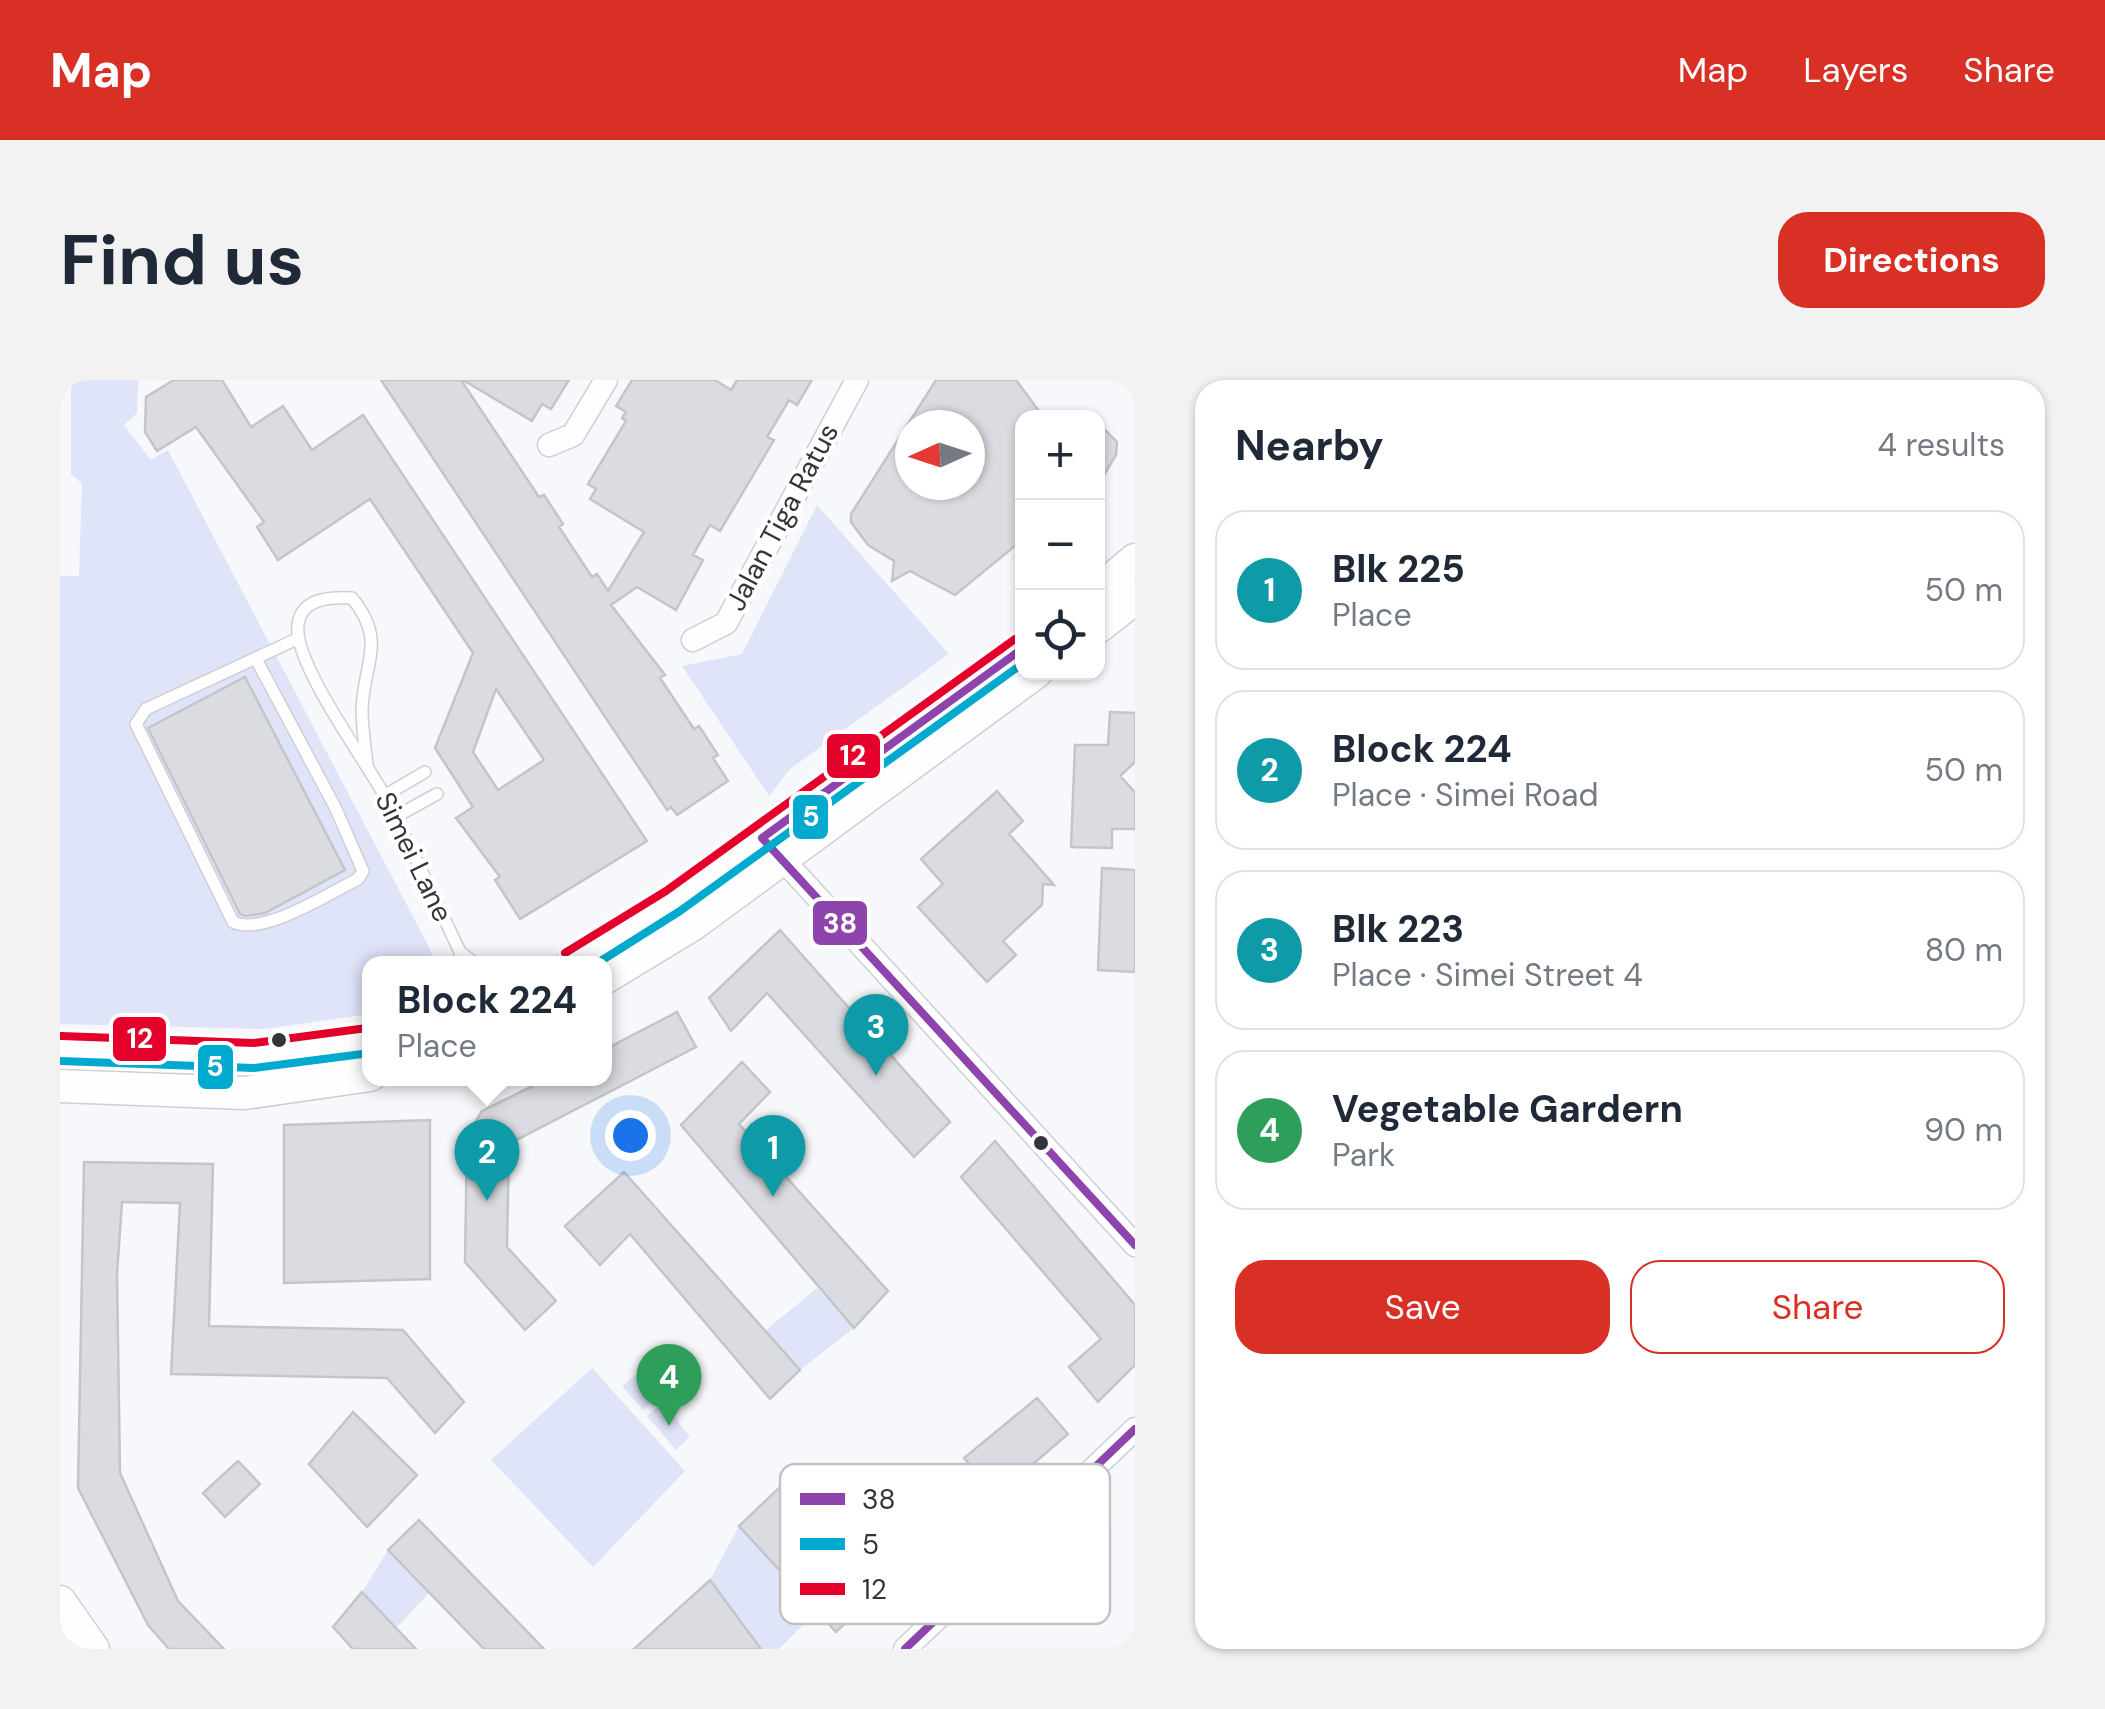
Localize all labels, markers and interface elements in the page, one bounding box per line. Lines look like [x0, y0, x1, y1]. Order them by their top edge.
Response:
text: Map [50, 39, 152, 102]
text: Map [1678, 47, 1748, 93]
text: Layers [1803, 47, 1908, 93]
text: Share [1963, 47, 2055, 93]
button: Directions [1778, 212, 2045, 308]
text: Find us [60, 215, 304, 306]
north arrow [895, 410, 985, 500]
map controls [1015, 410, 1105, 680]
button: + [1015, 410, 1105, 500]
street label: Jalan Tiga Ratus [717, 417, 847, 617]
text: Nearby [1235, 418, 1384, 473]
text: 4 results [1878, 424, 2005, 466]
button: − [1015, 500, 1105, 590]
text: Blk 225 [1332, 544, 1465, 594]
text: 1 [1264, 569, 1275, 611]
text: 50 m [1925, 569, 2003, 611]
button: locate [1015, 590, 1105, 680]
text: Place [1332, 594, 1412, 636]
text: Block 224 [1332, 724, 1512, 774]
line badge: 12 [825, 732, 882, 780]
text: 12 [840, 737, 866, 774]
text: 2 [1260, 749, 1279, 791]
text: 50 m [1925, 749, 2003, 791]
text: Place · Simei Road [1332, 774, 1599, 816]
street label: Simei Lane [367, 786, 461, 928]
line badge: 5 [791, 793, 830, 841]
text: 5 [802, 798, 820, 835]
line badge: 38 [811, 899, 869, 947]
text: Blk 223 [1332, 904, 1464, 954]
text: 38 [823, 905, 857, 942]
text: 3 [1260, 929, 1279, 971]
text: 80 m [1925, 929, 2003, 971]
text: Place · Simei Street 4 [1332, 954, 1643, 996]
popup [362, 956, 612, 1086]
text: Block 224 [397, 975, 577, 1025]
pin: 3 [844, 994, 908, 1076]
line badge: 12 [111, 1015, 168, 1063]
text: 12 [127, 1020, 153, 1057]
text: Place [397, 1025, 477, 1067]
unlabelled marker [269, 1030, 289, 1050]
line badge: 5 [196, 1043, 235, 1091]
text: 5 [206, 1048, 224, 1085]
text: Vegetable Gardern [1332, 1084, 1683, 1134]
text: 4 [1259, 1109, 1280, 1151]
text: 90 m [1924, 1109, 2003, 1151]
your location [605, 1110, 656, 1161]
pin: 1 [740, 1114, 806, 1197]
pin: 2 [454, 1118, 520, 1201]
unlabelled marker [1031, 1133, 1051, 1153]
text: Park [1332, 1134, 1395, 1176]
button: Save [1235, 1260, 1610, 1354]
button: Share [1630, 1260, 2005, 1354]
pin: 4 [636, 1344, 702, 1426]
legend [780, 1464, 1110, 1624]
text: 38 [862, 1481, 896, 1518]
text: 5 [862, 1526, 879, 1563]
text: 12 [862, 1571, 887, 1608]

